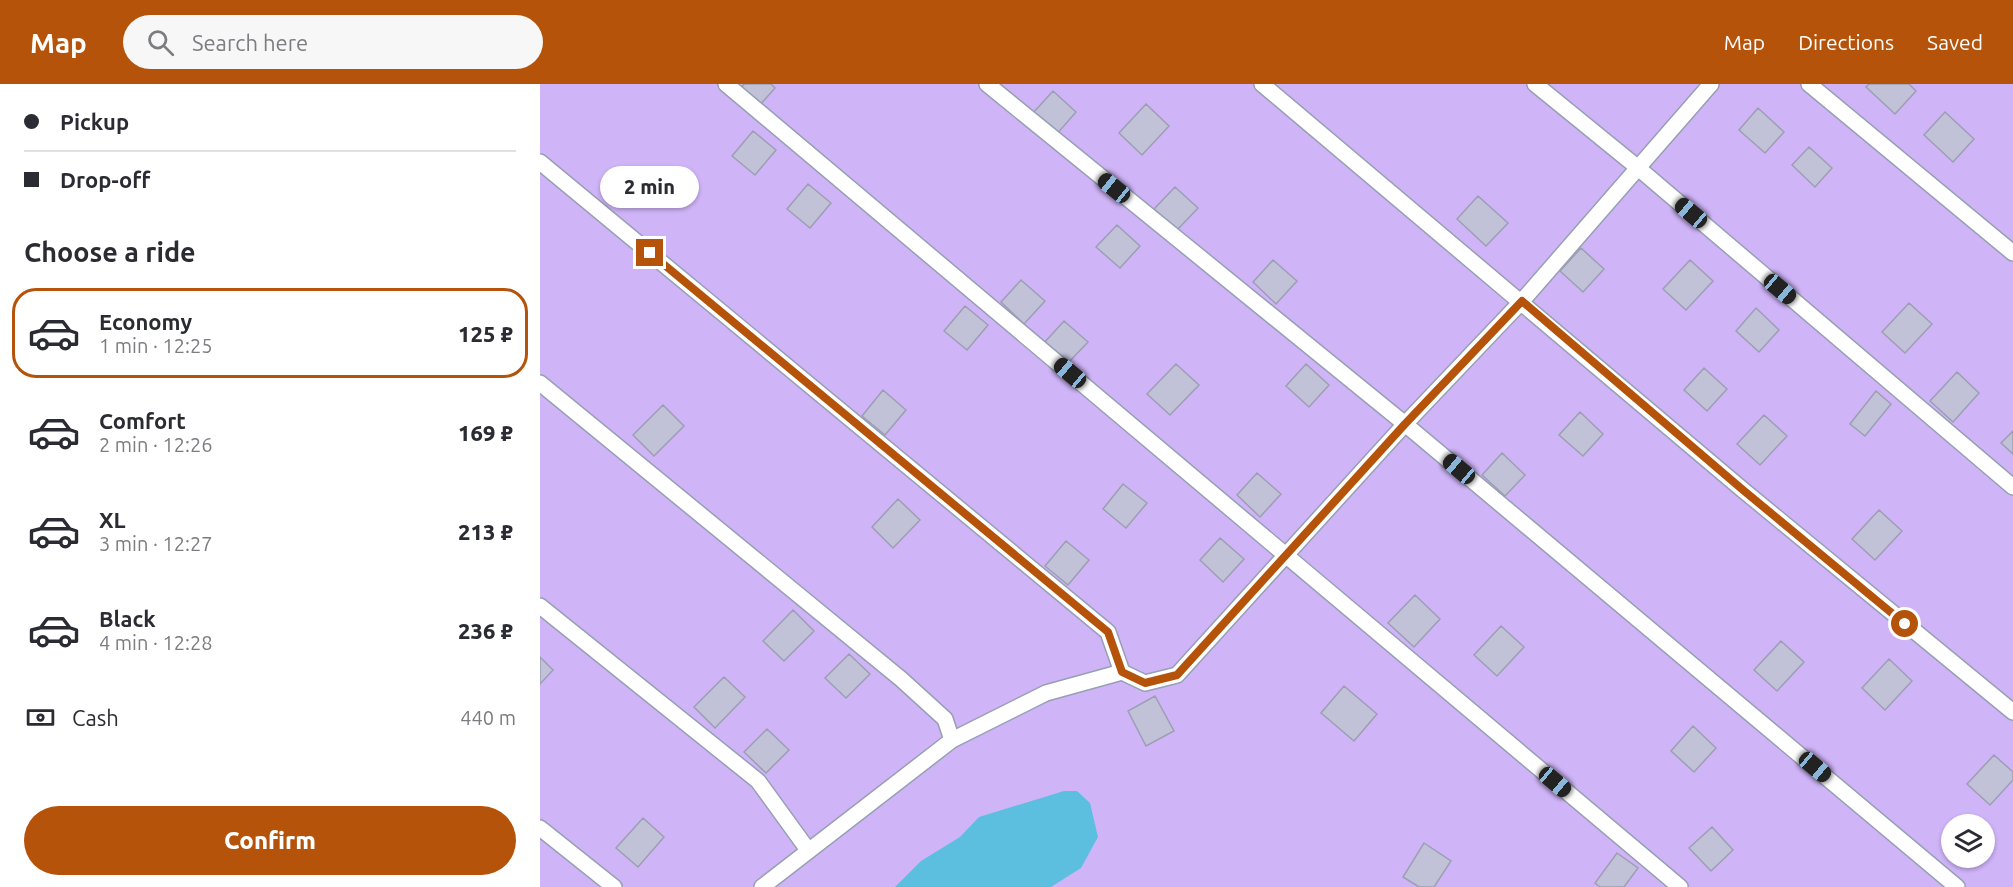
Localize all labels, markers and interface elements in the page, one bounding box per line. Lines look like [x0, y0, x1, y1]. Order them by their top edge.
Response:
search box [123, 15, 543, 69]
icon: search [144, 26, 177, 59]
text: Map [30, 27, 87, 58]
text: Search here [192, 30, 308, 55]
text: Map [1724, 30, 1765, 54]
text: Directions [1798, 30, 1894, 54]
text: Saved [1927, 30, 1983, 54]
text: Pickup [60, 109, 129, 134]
callout: 2 min [600, 166, 700, 208]
text: Drop-off [60, 167, 150, 192]
car [1094, 170, 1134, 206]
text: 2 min [624, 175, 675, 198]
car [1671, 195, 1711, 231]
text: Choose a ride [24, 237, 196, 267]
route end [636, 239, 663, 266]
car [1760, 271, 1800, 307]
icon: car [27, 306, 81, 360]
text: Economy [99, 309, 192, 334]
text: 125 ₽ [458, 321, 513, 346]
text: 1 min · 12:25 [99, 334, 213, 357]
car [1050, 355, 1090, 391]
icon: car [27, 405, 81, 459]
text: Comfort [99, 408, 186, 433]
text: 169 ₽ [458, 420, 513, 445]
text: 2 min · 12:26 [99, 433, 213, 456]
car [1439, 451, 1479, 487]
icon: car [27, 504, 81, 558]
text: XL [99, 507, 126, 532]
text: 213 ₽ [458, 519, 513, 544]
text: 3 min · 12:27 [99, 532, 213, 555]
icon: car [27, 603, 81, 657]
text: Black [99, 606, 156, 631]
route start [1891, 610, 1918, 637]
text: 236 ₽ [458, 618, 513, 643]
text: 4 min · 12:28 [99, 631, 213, 654]
icon: cash [24, 701, 57, 734]
text: Cash [72, 705, 119, 730]
text: 440 m [460, 706, 516, 729]
car [1795, 749, 1835, 785]
car [1535, 764, 1575, 800]
button: Confirm [24, 806, 516, 875]
map controls [1941, 814, 1995, 868]
button: layers [1941, 814, 1995, 868]

